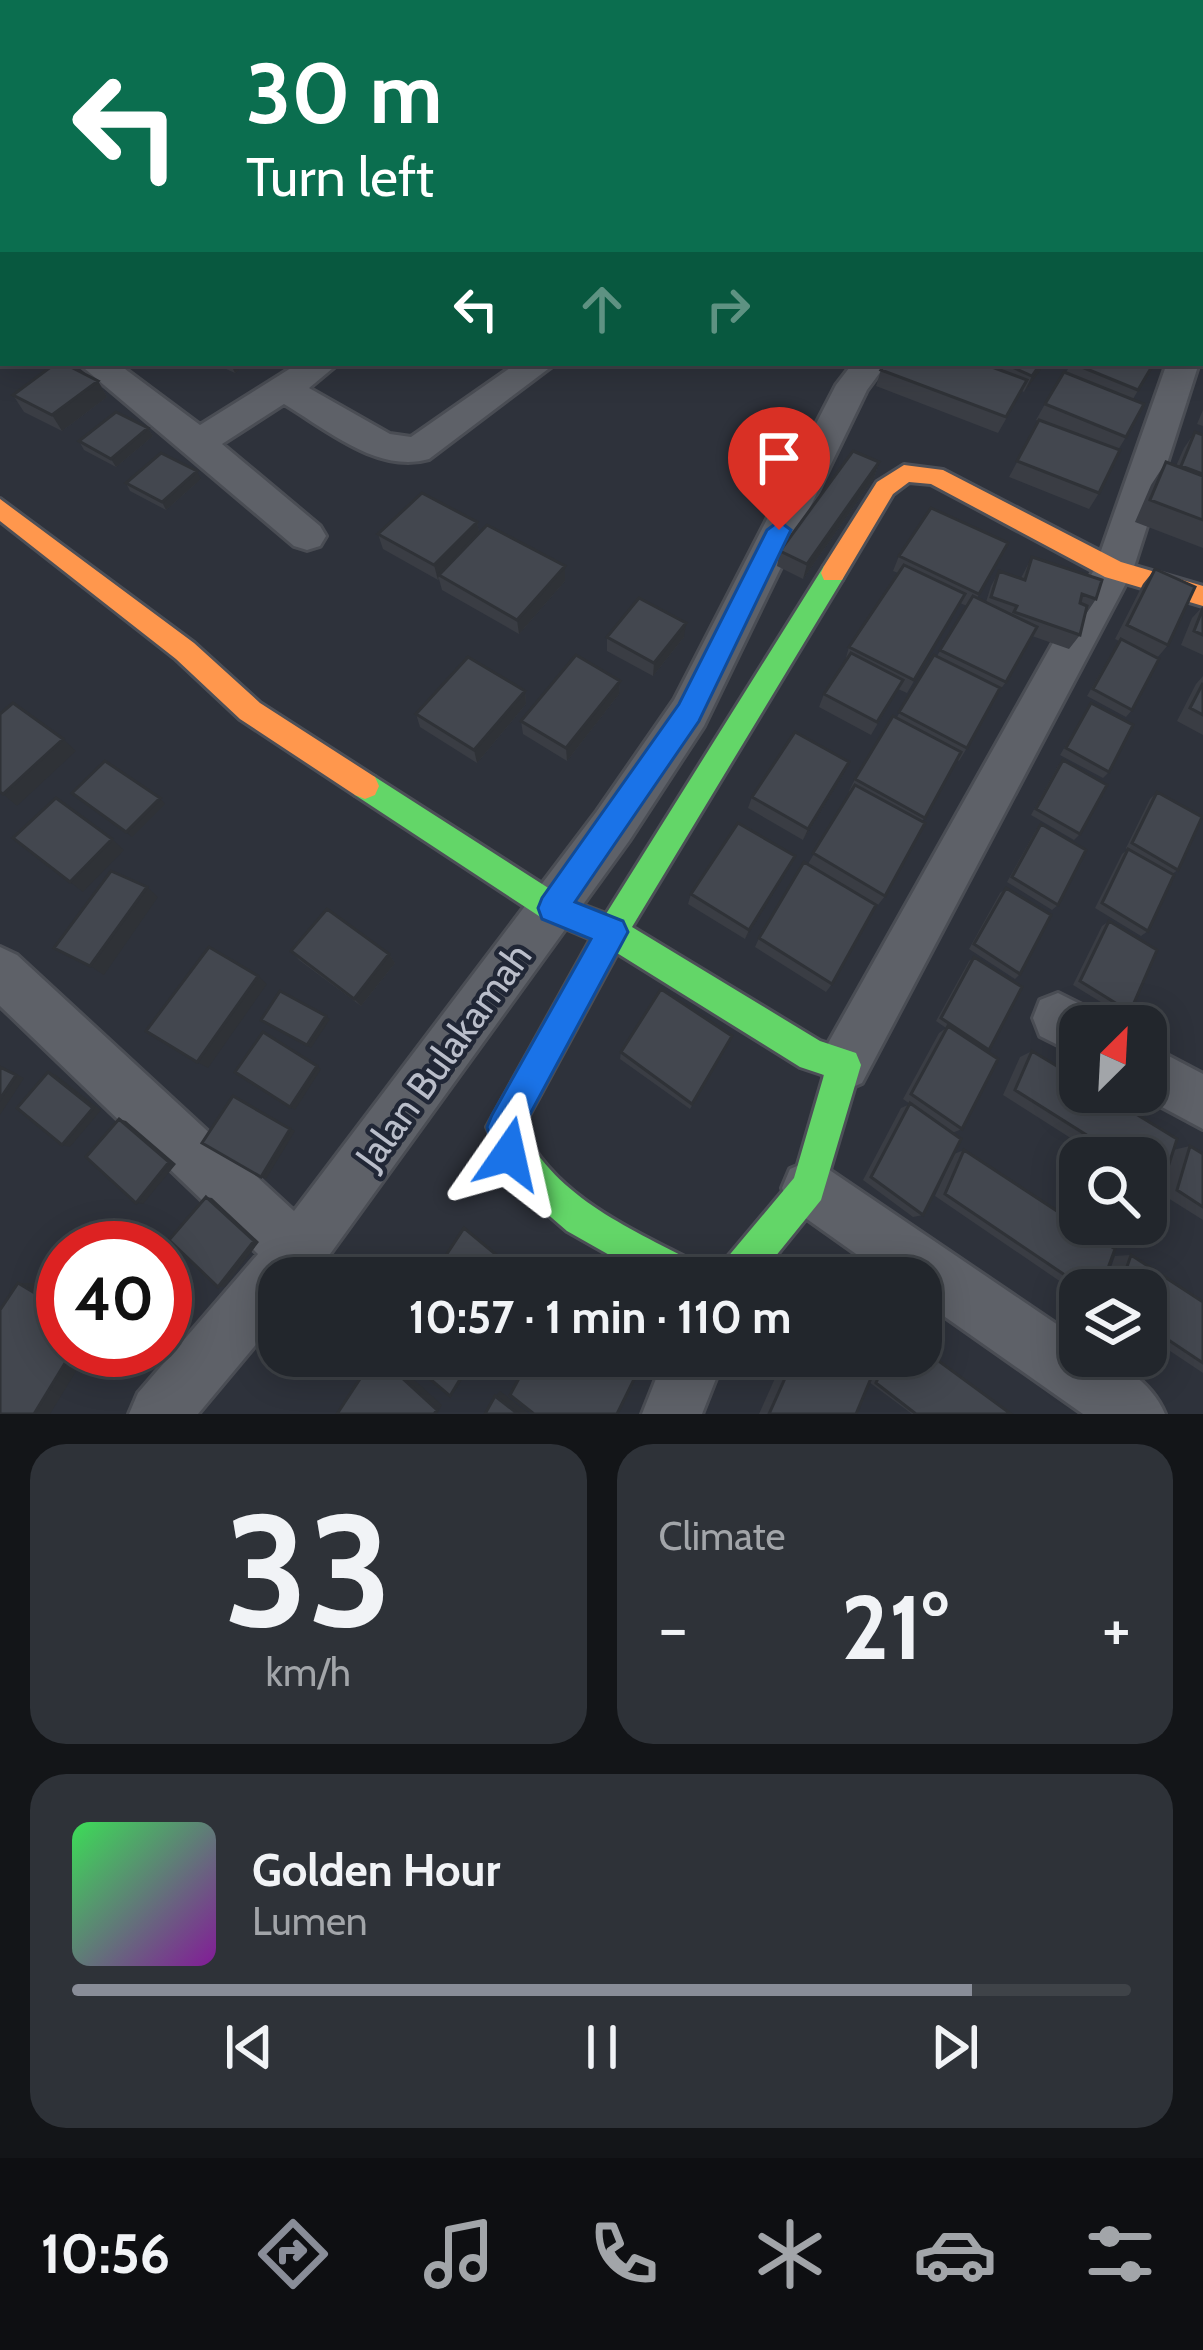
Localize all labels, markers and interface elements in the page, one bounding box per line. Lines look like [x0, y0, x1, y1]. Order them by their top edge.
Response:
text: 30 m [246, 42, 442, 144]
icon: left [48, 48, 204, 204]
text: Turn left [246, 144, 434, 210]
icon: left [443, 276, 509, 342]
icon: ahead [569, 276, 635, 342]
icon: right [695, 276, 761, 342]
pin [728, 407, 830, 530]
icon: arrive [746, 425, 812, 491]
street label: Jalan Bulakamah [344, 933, 541, 1179]
north arrow [1059, 1005, 1167, 1113]
map controls [1059, 1005, 1167, 1377]
position arrow [446, 1091, 572, 1217]
button: search [1059, 1137, 1167, 1245]
speed limit sign: 40 [36, 1221, 192, 1377]
button: layers [1059, 1269, 1167, 1377]
text: 10:57 · 1 min · 110 m [409, 1290, 791, 1344]
text: 33 [224, 1475, 392, 1665]
text: Climate [659, 1512, 785, 1560]
text: 21° [841, 1572, 948, 1682]
text: − [659, 1587, 688, 1668]
text: + [1102, 1587, 1131, 1668]
text: km/h [266, 1648, 351, 1696]
text: Golden Hour [252, 1843, 500, 1897]
text: Lumen [252, 1897, 368, 1945]
icon: previous [216, 2014, 282, 2080]
icon: pause [569, 2014, 635, 2080]
icon: next [922, 2014, 988, 2080]
icon: directions [251, 2212, 335, 2296]
icon: music [417, 2212, 501, 2296]
icon: phone [582, 2212, 666, 2296]
icon: climate [748, 2212, 832, 2296]
icon: car [913, 2212, 997, 2296]
icon: filters [1078, 2212, 1162, 2296]
text: 10:56 [41, 2221, 170, 2287]

